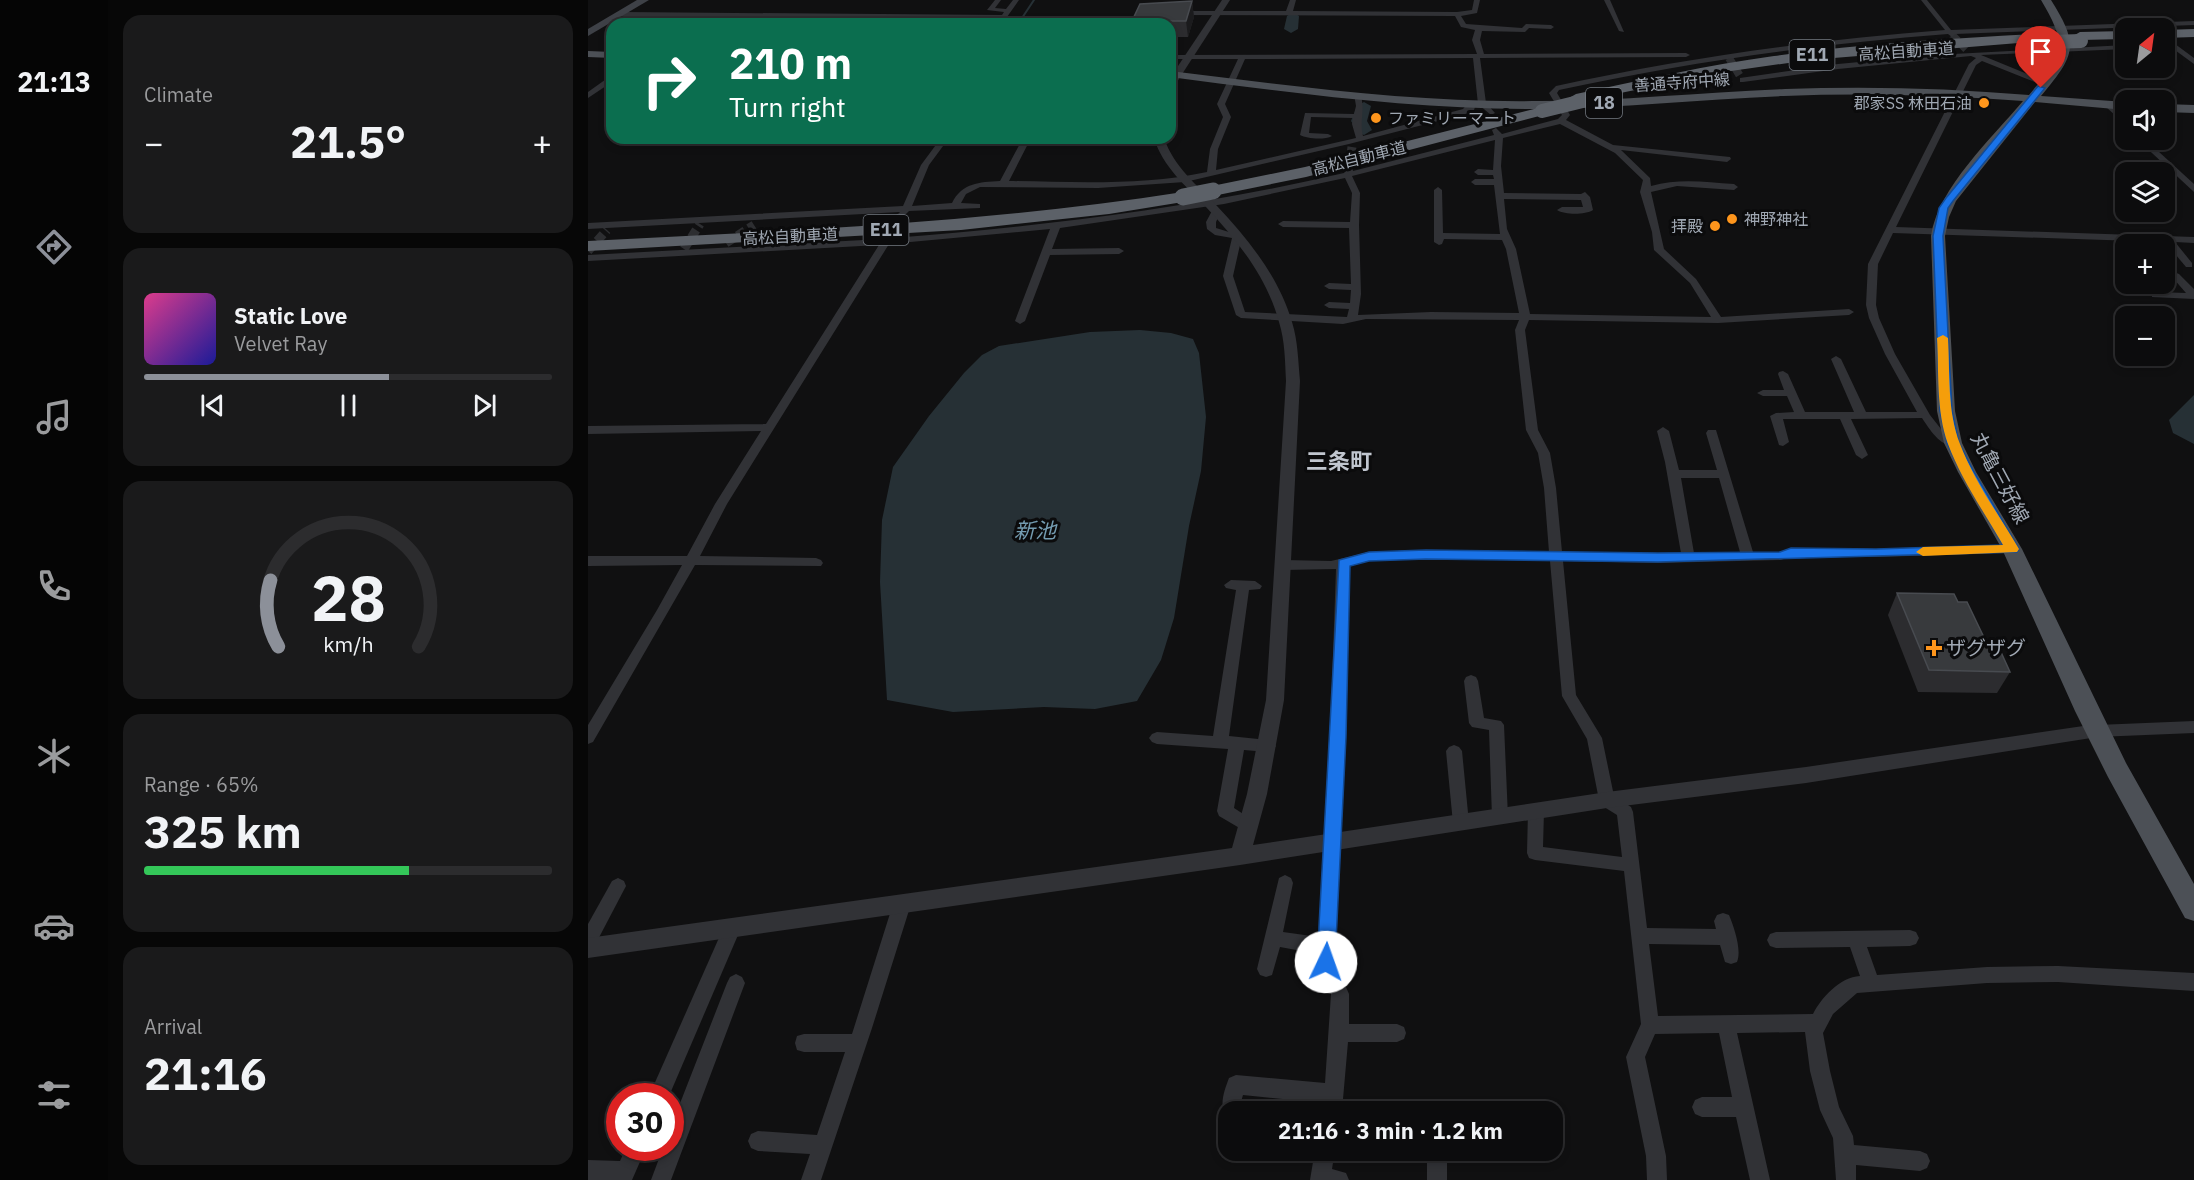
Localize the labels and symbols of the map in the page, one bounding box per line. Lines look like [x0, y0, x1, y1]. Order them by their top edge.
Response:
north arrow [2115, 18, 2175, 78]
pin [2015, 26, 2066, 88]
street label: 高松自動車道 [1857, 38, 1955, 64]
road number: E11 [1790, 40, 1834, 70]
street label: 善通寺府中線 [1633, 69, 1731, 95]
road number: 18 [1586, 88, 1622, 118]
place label: 郡家SS 林田石油 [1854, 93, 1972, 113]
marker: 郡家SS 林田石油 [1977, 96, 1991, 110]
place label: ファミリーマート [1388, 108, 1516, 128]
marker: ファミリーマート [1369, 111, 1383, 125]
street label: 高松自動車道 [1310, 137, 1408, 179]
place label: 神野神社 [1744, 209, 1808, 229]
marker: 神野神社 [1725, 212, 1739, 226]
road number: E11 [864, 215, 908, 245]
place label: 拝殿 [1671, 216, 1703, 236]
marker: 拝殿 [1708, 219, 1722, 233]
street label: 高松自動車道 [742, 224, 838, 248]
street label: 丸亀三好線 [1965, 427, 2036, 528]
district label: 三条町 [1306, 446, 1372, 475]
water label: 新池 [1014, 516, 1058, 544]
place label: ザグザグ [1946, 634, 2026, 661]
marker: ザグザグ [1927, 641, 1941, 655]
position arrow [1294, 930, 1358, 994]
speed limit sign: 30 [606, 1083, 684, 1161]

